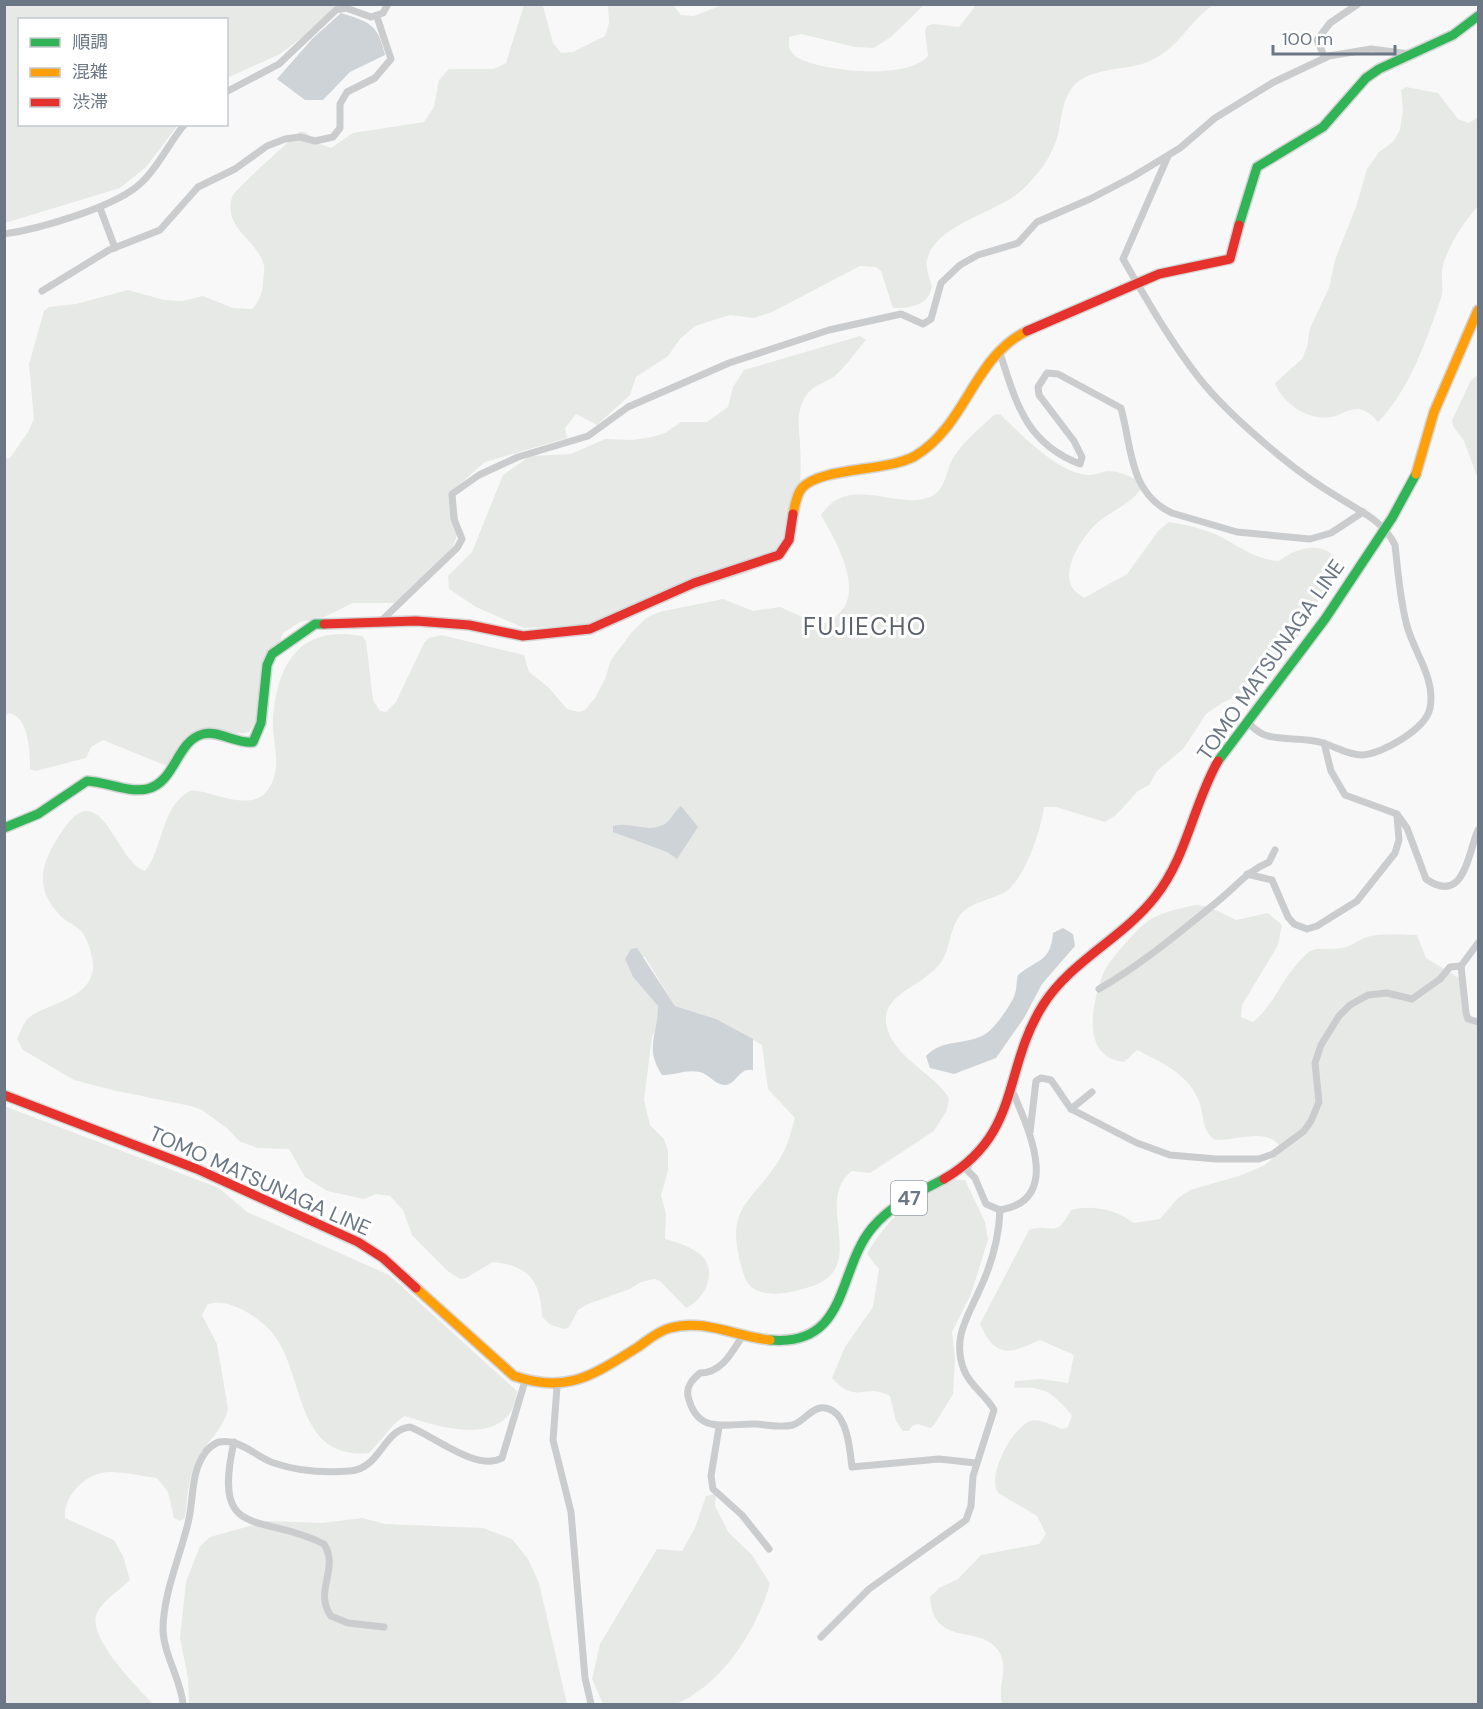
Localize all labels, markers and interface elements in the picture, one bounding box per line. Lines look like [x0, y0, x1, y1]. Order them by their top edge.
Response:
legend [18, 18, 228, 126]
scale bar [1273, 18, 1394, 56]
text: 100 m [1282, 27, 1333, 51]
text: 順調 [72, 30, 108, 54]
text: 混雑 [72, 60, 108, 84]
text: 渋滞 [72, 90, 108, 114]
street label: TOMO MATSUNAGA LINE [1191, 554, 1351, 766]
district label: FUJIECHO [803, 611, 927, 642]
street label: TOMO MATSUNAGA LINE [145, 1120, 375, 1242]
road number: 47 [891, 1181, 927, 1215]

